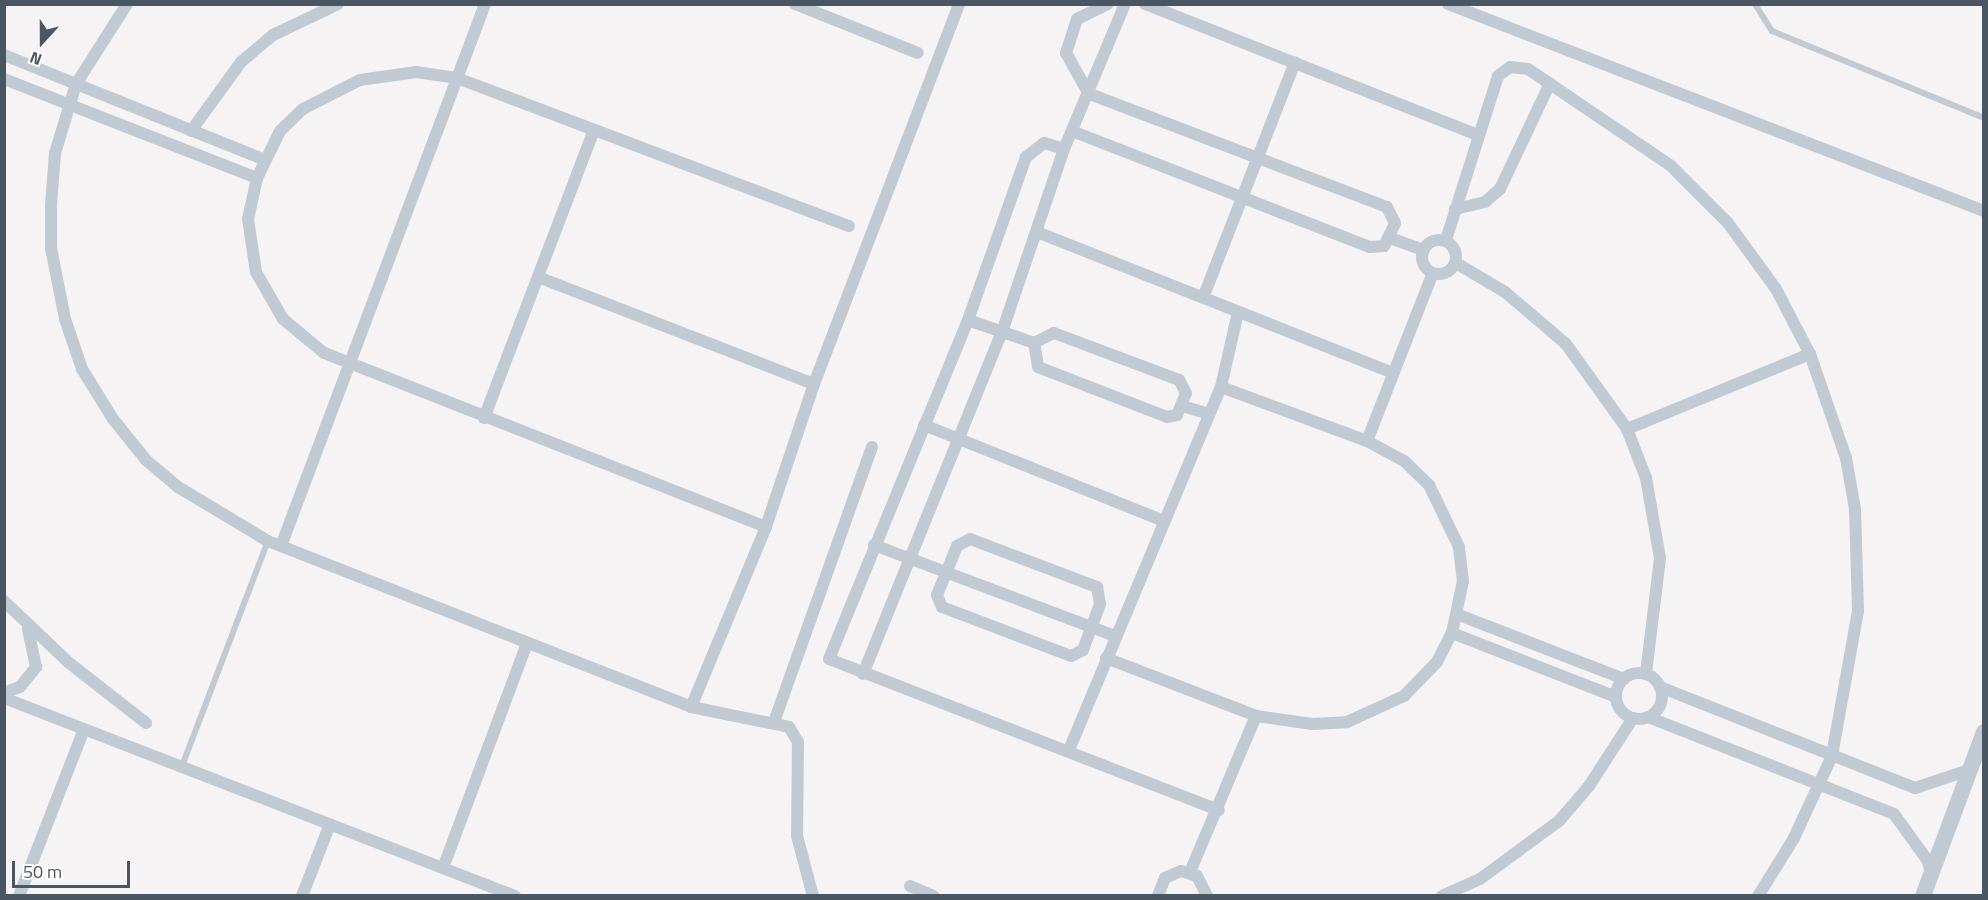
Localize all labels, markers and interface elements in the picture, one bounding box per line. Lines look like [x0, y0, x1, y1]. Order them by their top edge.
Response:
north arrow [12, 12, 72, 72]
text: N [26, 46, 45, 72]
scale bar [15, 849, 134, 887]
text: 50 m [23, 858, 62, 885]

